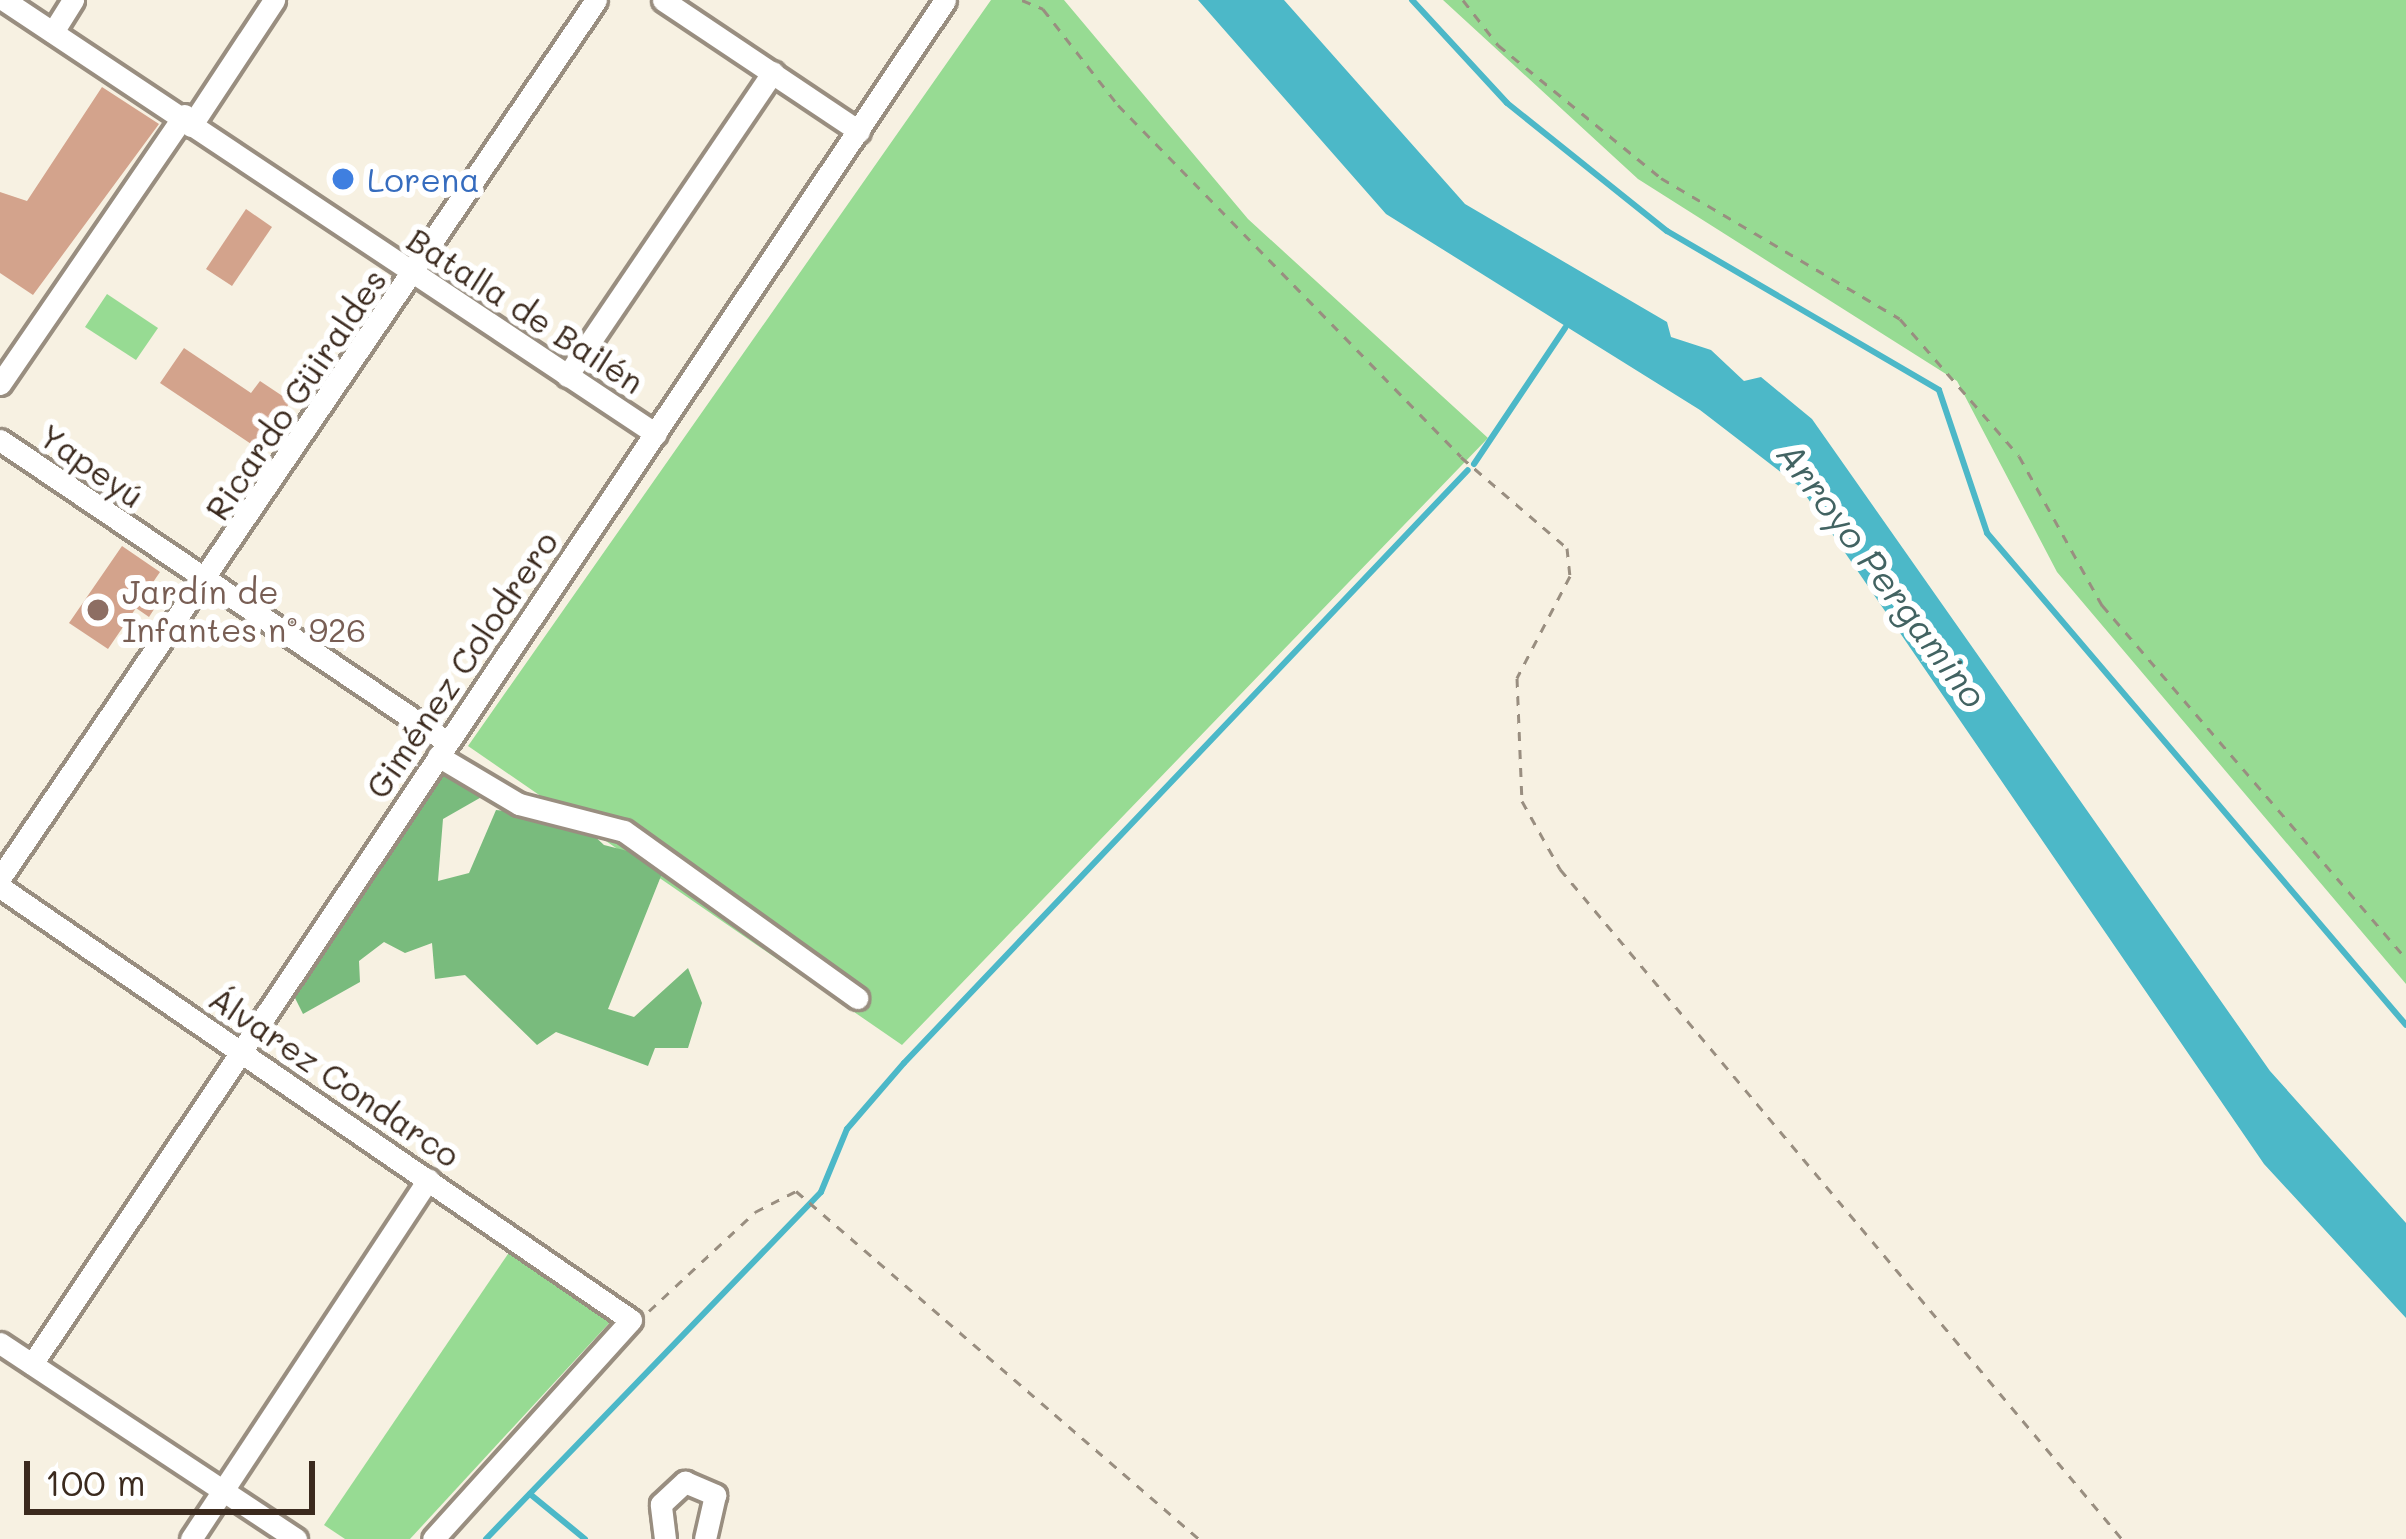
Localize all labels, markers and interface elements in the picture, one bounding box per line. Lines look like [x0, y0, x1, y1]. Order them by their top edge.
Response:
place label: Lorena [367, 159, 480, 199]
marker: Lorena [330, 166, 356, 192]
street label: Batalla de Bailén [400, 219, 652, 401]
street label: Ricardo Güiraldes [196, 261, 394, 527]
street label: Yapeyú [32, 415, 152, 515]
water label: Arroyo Pergamino [1769, 433, 1997, 715]
street label: Giménez Colodrero [357, 523, 565, 805]
place label: Jardín de Infantes nº 926 [122, 571, 366, 649]
marker: Jardín de Infantes nº 926 [85, 597, 111, 623]
street label: Álvarez Condarco [202, 978, 468, 1174]
scale bar [30, 1437, 321, 1511]
text: 100 m [45, 1458, 146, 1505]

